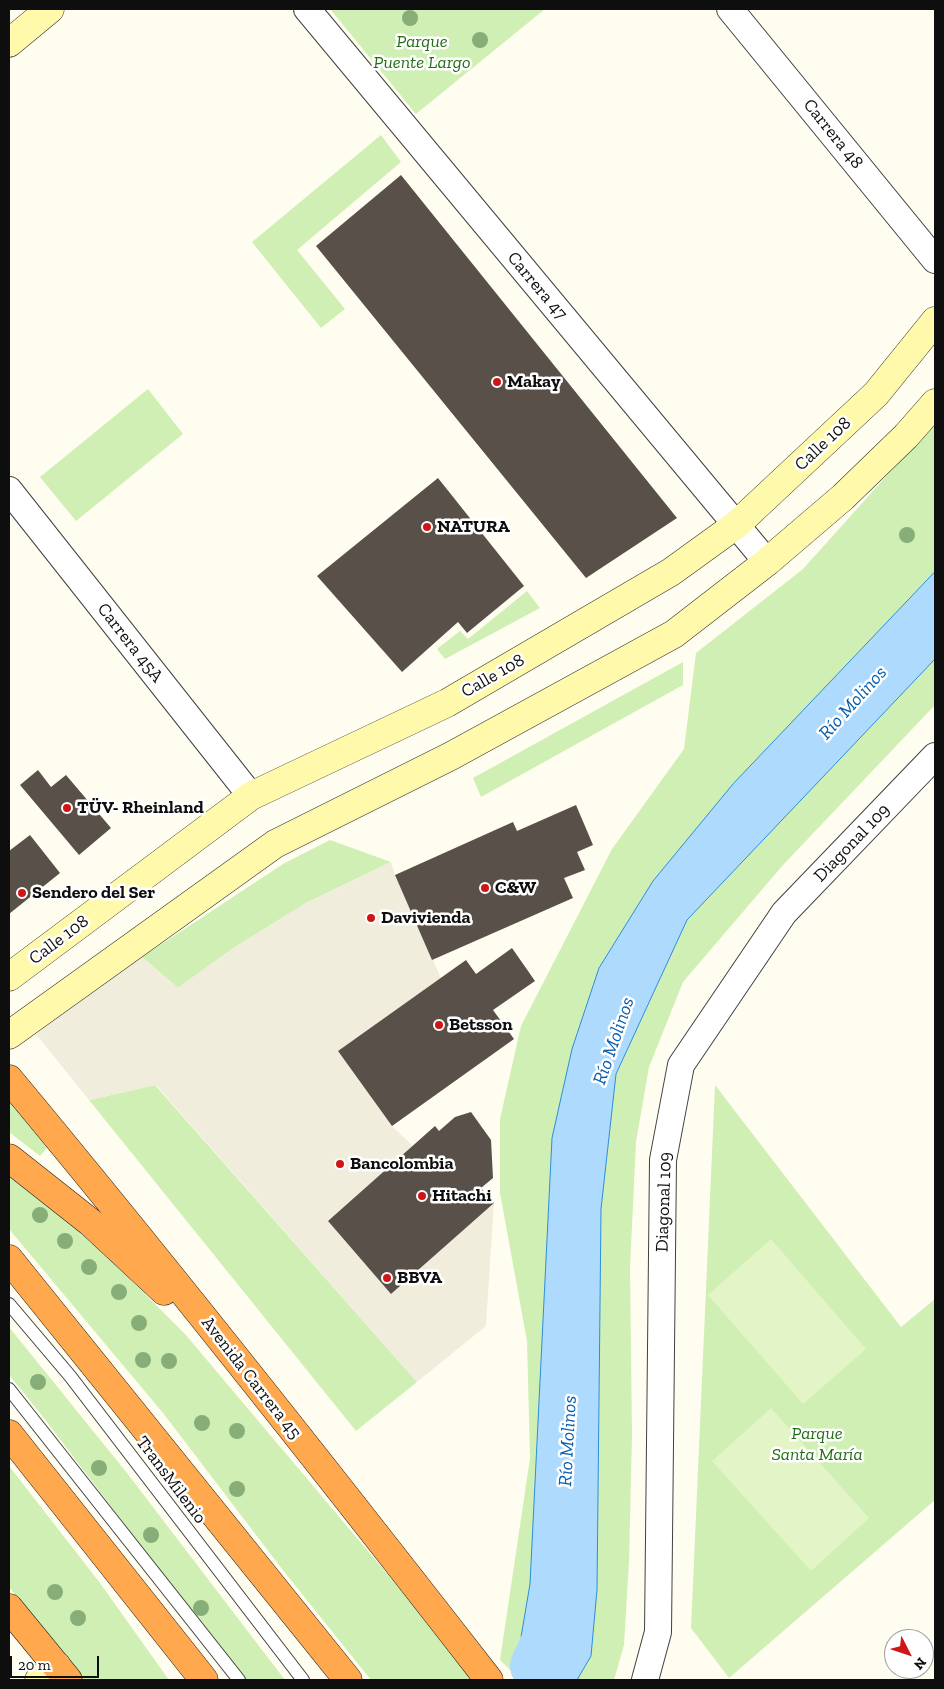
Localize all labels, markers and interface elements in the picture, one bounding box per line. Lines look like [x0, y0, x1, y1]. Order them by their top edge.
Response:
park label: Parque Puente Largo [373, 31, 471, 74]
street label: Carrera 48 [798, 95, 868, 173]
street label: Carrera 47 [502, 248, 572, 324]
place label: Makay [507, 371, 560, 393]
marker: Makay [491, 376, 503, 388]
street label: Calle 108 [790, 412, 856, 476]
place label: NATURA [437, 516, 510, 538]
marker: NATURA [421, 521, 433, 533]
street label: Carrera 45A [92, 599, 168, 687]
street label: Calle 108 [458, 649, 528, 703]
water label: Río Molinos [814, 662, 892, 744]
place label: TÜV- Rheinland [77, 797, 204, 819]
street label: Diagonal 109 [809, 799, 895, 887]
marker: TÜV- Rheinland [61, 802, 73, 814]
place label: C&W [495, 877, 536, 899]
place label: Sendero del Ser [32, 882, 155, 904]
marker: C&W [479, 882, 491, 894]
marker: Sendero del Ser [16, 887, 28, 899]
place label: Davivienda [381, 907, 471, 929]
street label: Calle 108 [25, 910, 93, 970]
marker: Davivienda [365, 912, 377, 924]
water label: Río Molinos [588, 994, 640, 1088]
place label: Betsson [449, 1014, 513, 1036]
marker: Betsson [433, 1019, 445, 1031]
street label: Diagonal 109 [651, 1152, 677, 1252]
place label: Bancolombia [350, 1153, 454, 1175]
marker: Bancolombia [334, 1158, 346, 1170]
place label: Hitachi [432, 1185, 492, 1207]
marker: Hitachi [416, 1190, 428, 1202]
place label: BBVA [397, 1267, 442, 1289]
marker: BBVA [381, 1272, 393, 1284]
street label: Avenida Carrera 45 [197, 1313, 305, 1443]
water label: Río Molinos [554, 1395, 582, 1487]
park label: Parque Santa María [771, 1423, 863, 1466]
street label: TransMilenio [131, 1432, 211, 1528]
north arrow [884, 1629, 934, 1679]
scale bar [12, 1646, 101, 1678]
text: N [910, 1654, 930, 1673]
text: 20 m [18, 1656, 51, 1674]

